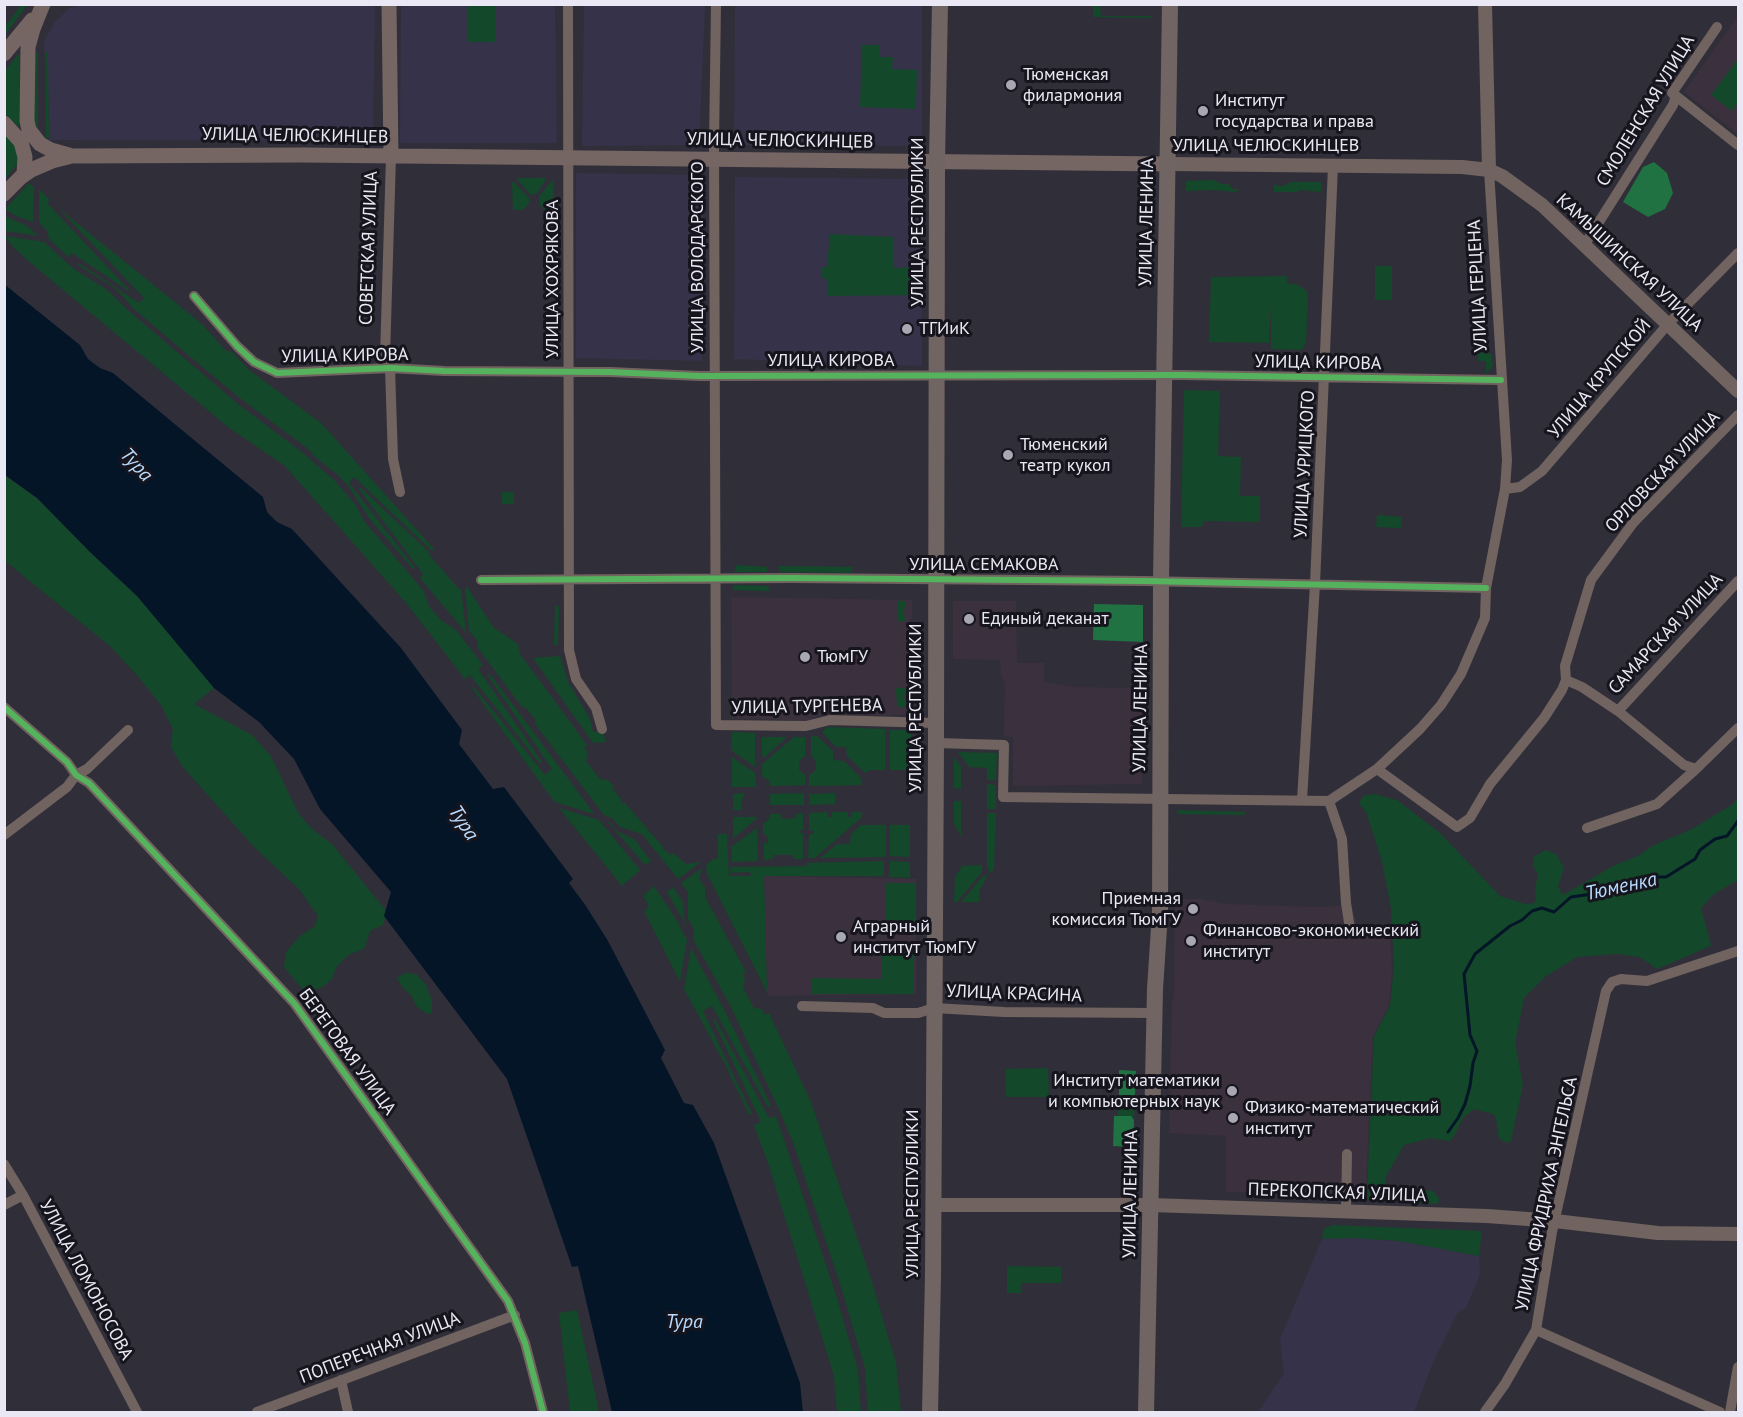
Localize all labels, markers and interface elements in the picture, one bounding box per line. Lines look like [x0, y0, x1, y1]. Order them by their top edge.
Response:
street label: СМОЛЕНСКАЯ УЛИЦА [1592, 32, 1700, 190]
place label: Тюменская филармония [1023, 64, 1122, 106]
marker: Тюменская филармония [1004, 78, 1018, 92]
place label: Институт государства и права [1215, 90, 1374, 132]
marker: Институт государства и права [1196, 104, 1210, 118]
street label: УЛИЦА ЧЕЛЮСКИНЦЕВ [202, 124, 388, 148]
street label: УЛИЦА ЧЕЛЮСКИНЦЕВ [687, 129, 873, 153]
street label: УЛИЦА ЧЕЛЮСКИНЦЕВ [1173, 135, 1359, 157]
street label: УЛИЦА РЕСПУБЛИКИ [907, 137, 929, 307]
street label: УЛИЦА ЛЕНИНА [1135, 158, 1159, 286]
street label: УЛИЦА ВОЛОДАРСКОГО [687, 161, 709, 353]
street label: СОВЕТСКАЯ УЛИЦА [356, 171, 382, 325]
street label: КАМЫШИНСКАЯ УЛИЦА [1551, 190, 1707, 336]
street label: УЛИЦА ХОХРЯКОВА [542, 200, 564, 358]
street label: УЛИЦА ГЕРЦЕНА [1464, 219, 1492, 353]
street label: УЛИЦА КРУПСКОЙ [1544, 315, 1656, 443]
place label: ТГИиК [919, 318, 970, 340]
marker: ТГИиК [900, 322, 914, 336]
street label: УЛИЦА КИРОВА [281, 344, 409, 368]
street label: УЛИЦА КИРОВА [768, 350, 894, 372]
street label: УЛИЦА КИРОВА [1254, 351, 1382, 375]
street label: УЛИЦА УРИЦКОГО [1290, 390, 1320, 538]
street label: ОРЛОВСКАЯ УЛИЦА [1601, 407, 1725, 537]
place label: Тюменский театр кукол [1020, 434, 1111, 476]
water label: Тура [115, 443, 157, 487]
marker: Тюменский театр кукол [1001, 448, 1015, 462]
street label: УЛИЦА СЕМАКОВА [909, 554, 1059, 576]
street label: САМАРСКАЯ УЛИЦА [1604, 569, 1728, 699]
place label: Единый деканат [981, 608, 1109, 630]
marker: Единый деканат [962, 612, 976, 626]
street label: УЛИЦА РЕСПУБЛИКИ [905, 623, 927, 793]
street label: УЛИЦА ЛЕНИНА [1129, 644, 1153, 772]
place label: ТюмГУ [817, 646, 868, 668]
marker: ТюмГУ [798, 650, 812, 664]
street label: УЛИЦА ТУРГЕНЕВА [731, 695, 883, 719]
water label: Тура [443, 801, 483, 845]
water label: Тюменка [1583, 868, 1659, 906]
place label: Приемная комиссия ТюмГУ [1051, 888, 1181, 930]
marker: Приемная комиссия ТюмГУ [1186, 902, 1200, 916]
place label: Аграрный институт ТюмГУ [853, 916, 976, 958]
place label: Финансово-экономический институт [1203, 920, 1419, 962]
marker: Аграрный институт ТюмГУ [834, 930, 848, 944]
marker: Финансово-экономический институт [1184, 934, 1198, 948]
street label: УЛИЦА КРАСИНА [946, 981, 1082, 1007]
street label: БЕРЕГОВАЯ УЛИЦА [294, 985, 400, 1119]
place label: Институт математики и компьютерных наук [1048, 1070, 1220, 1112]
street label: УЛИЦА ФРИДРИХА ЭНГЕЛЬСА [1512, 1075, 1582, 1313]
marker: Институт математики и компьютерных наук [1225, 1084, 1239, 1098]
place label: Физико-математический институт [1245, 1097, 1439, 1140]
street label: УЛИЦА РЕСПУБЛИКИ [902, 1109, 924, 1279]
marker: Физико-математический институт [1226, 1111, 1240, 1125]
street label: УЛИЦА ЛЕНИНА [1119, 1130, 1143, 1258]
street label: ПЕРЕКОПСКАЯ УЛИЦА [1247, 1179, 1427, 1207]
street label: УЛИЦА ЛОМОНОСОВА [35, 1196, 137, 1364]
street label: ПОПЕРЕЧНАЯ УЛИЦА [297, 1307, 463, 1389]
water label: Тура [665, 1310, 703, 1334]

